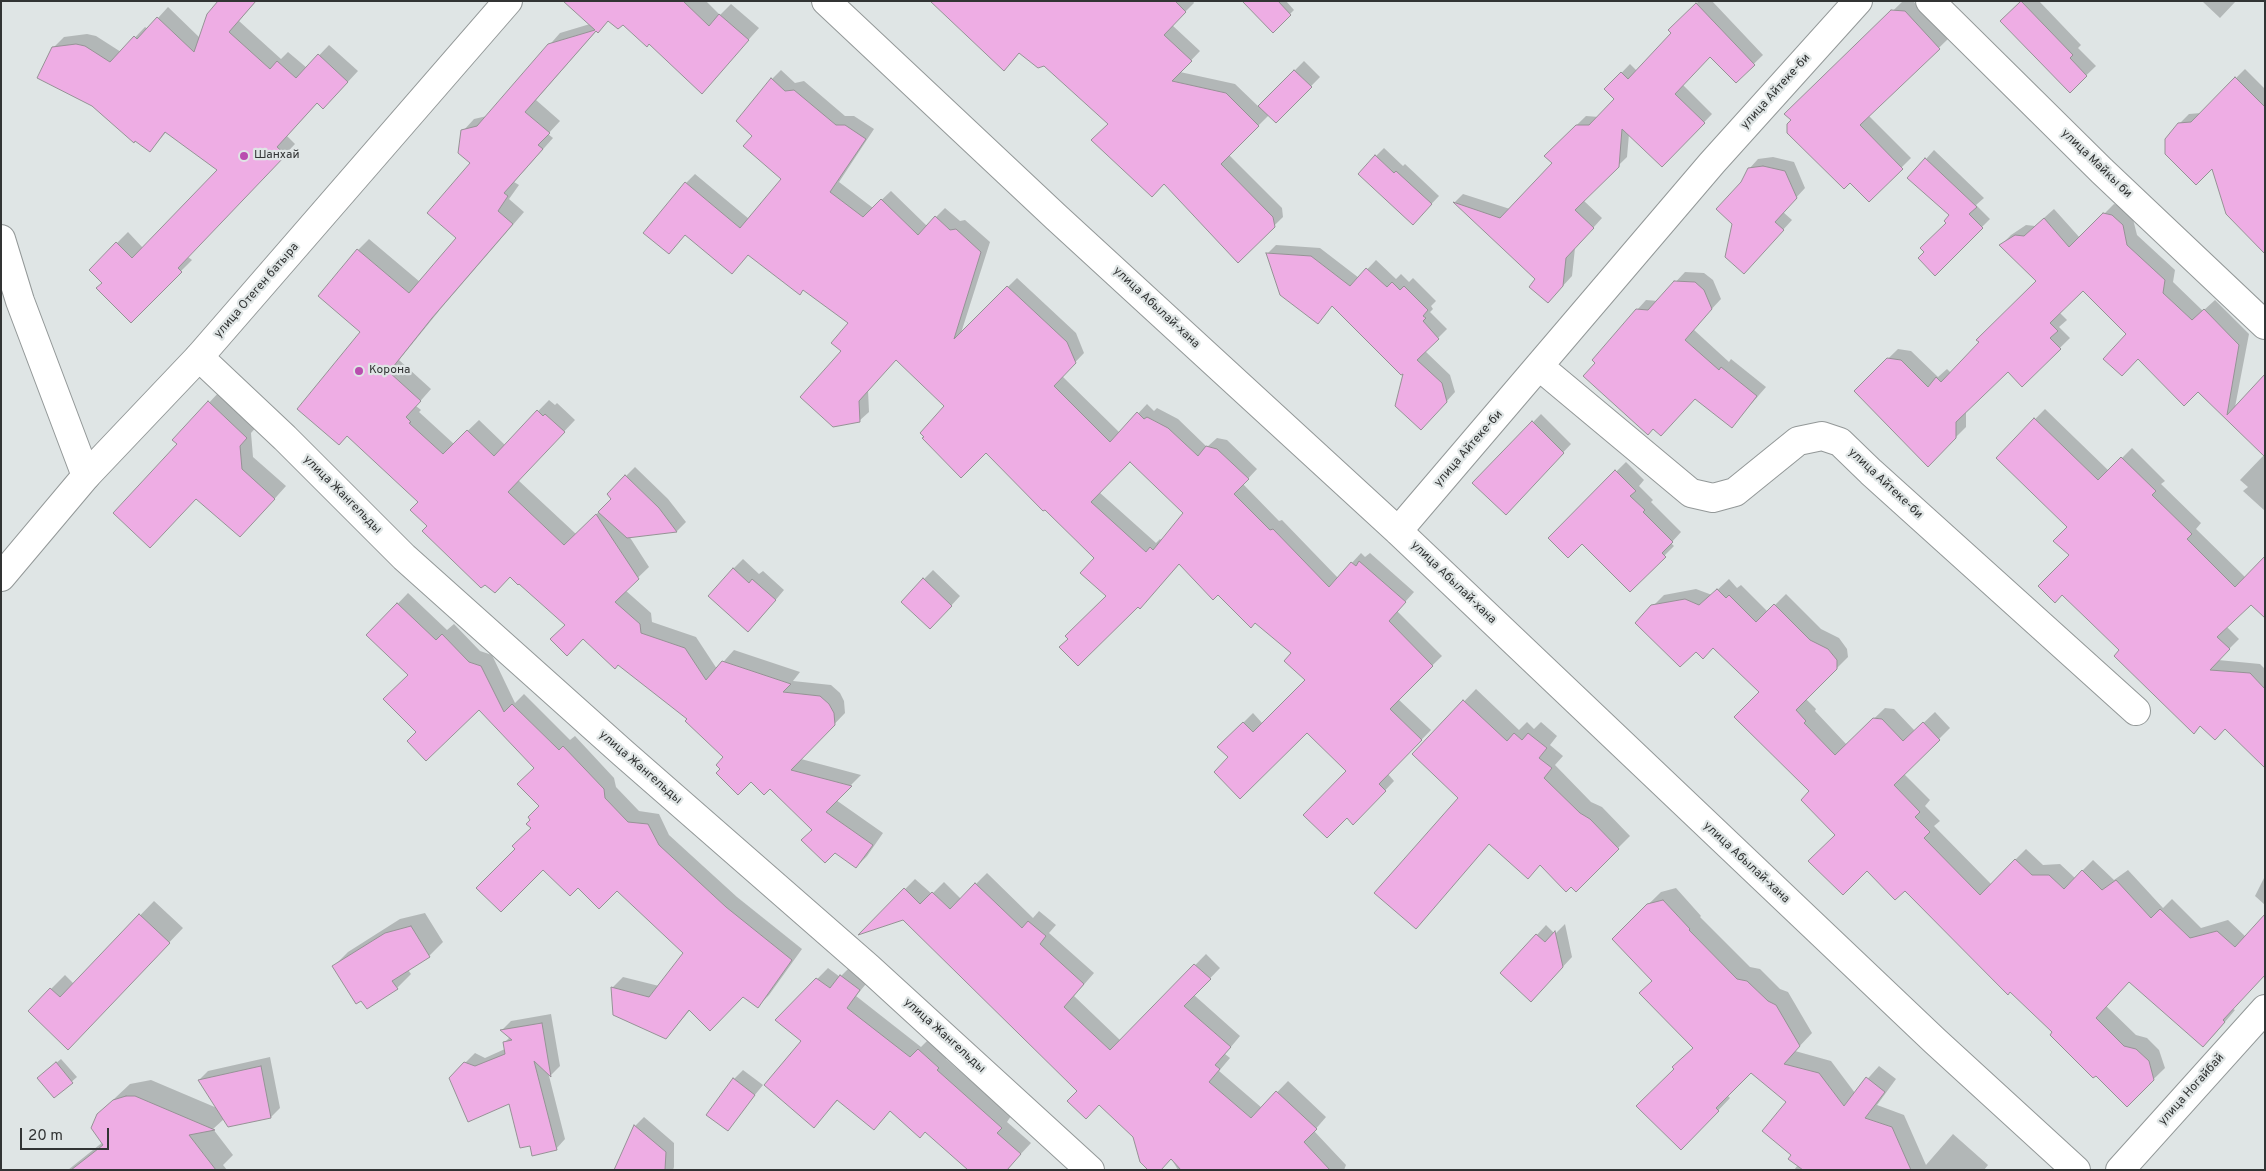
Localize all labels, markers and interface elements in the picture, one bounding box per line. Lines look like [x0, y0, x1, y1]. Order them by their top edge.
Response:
street label: улица Айтеке-би [1738, 51, 1814, 133]
street label: улица Майкы би [2058, 127, 2134, 201]
place label: Шанхай [254, 149, 299, 163]
marker: Шанхай [238, 150, 250, 162]
street label: улица Отеген батыра [212, 241, 302, 341]
street label: улица Абылай-хана [1110, 264, 1202, 352]
place label: Корона [369, 364, 410, 378]
marker: Корона [353, 365, 365, 377]
street label: улица Айтеке-би [1432, 408, 1506, 490]
street label: улица Айтеке-би [1845, 446, 1925, 522]
street label: улица Жангельды [300, 453, 384, 537]
street label: улица Абылай-хана [1407, 539, 1499, 627]
street label: улица Жангельды [596, 728, 684, 808]
street label: улица Абылай-хана [1700, 819, 1792, 907]
street label: улица Жангельды [900, 996, 988, 1076]
street label: улица Ногайбай [2156, 1051, 2228, 1129]
scale bar [22, 1118, 111, 1150]
text: 20 m [28, 1127, 63, 1146]

